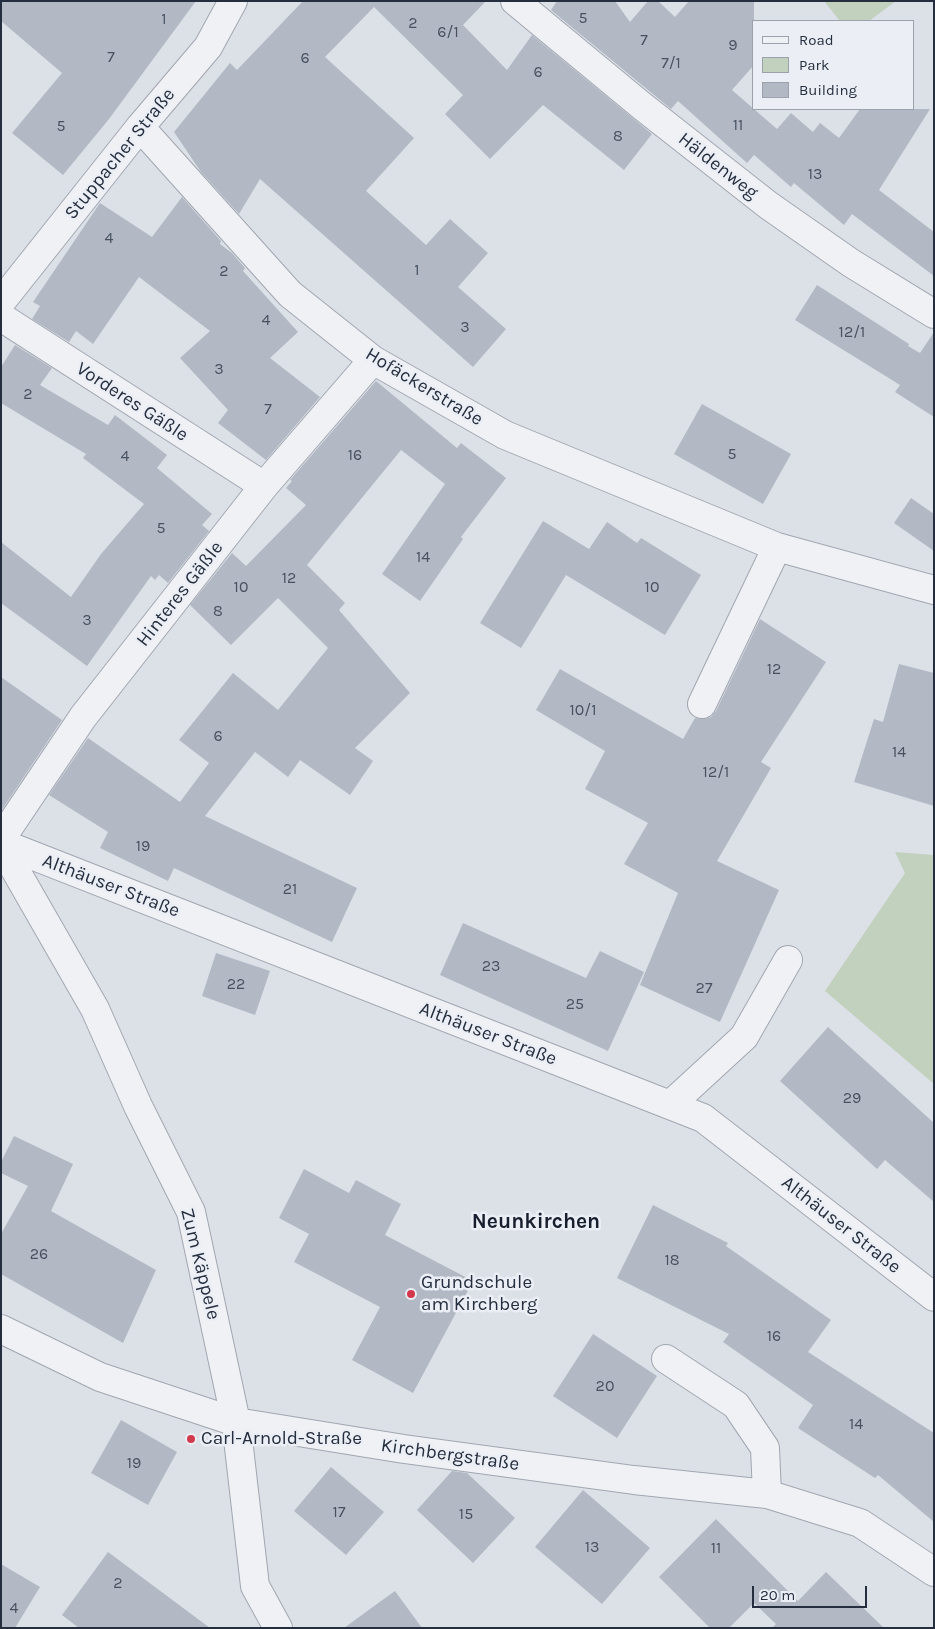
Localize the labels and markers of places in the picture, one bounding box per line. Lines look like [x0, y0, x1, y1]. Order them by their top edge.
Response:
place label: Grundschule am Kirchberg [421, 1272, 537, 1316]
marker: Grundschule am Kirchberg [405, 1288, 417, 1300]
place label: Carl-Arnold-Straße [201, 1428, 362, 1450]
marker: Carl-Arnold-Straße [185, 1433, 197, 1445]

